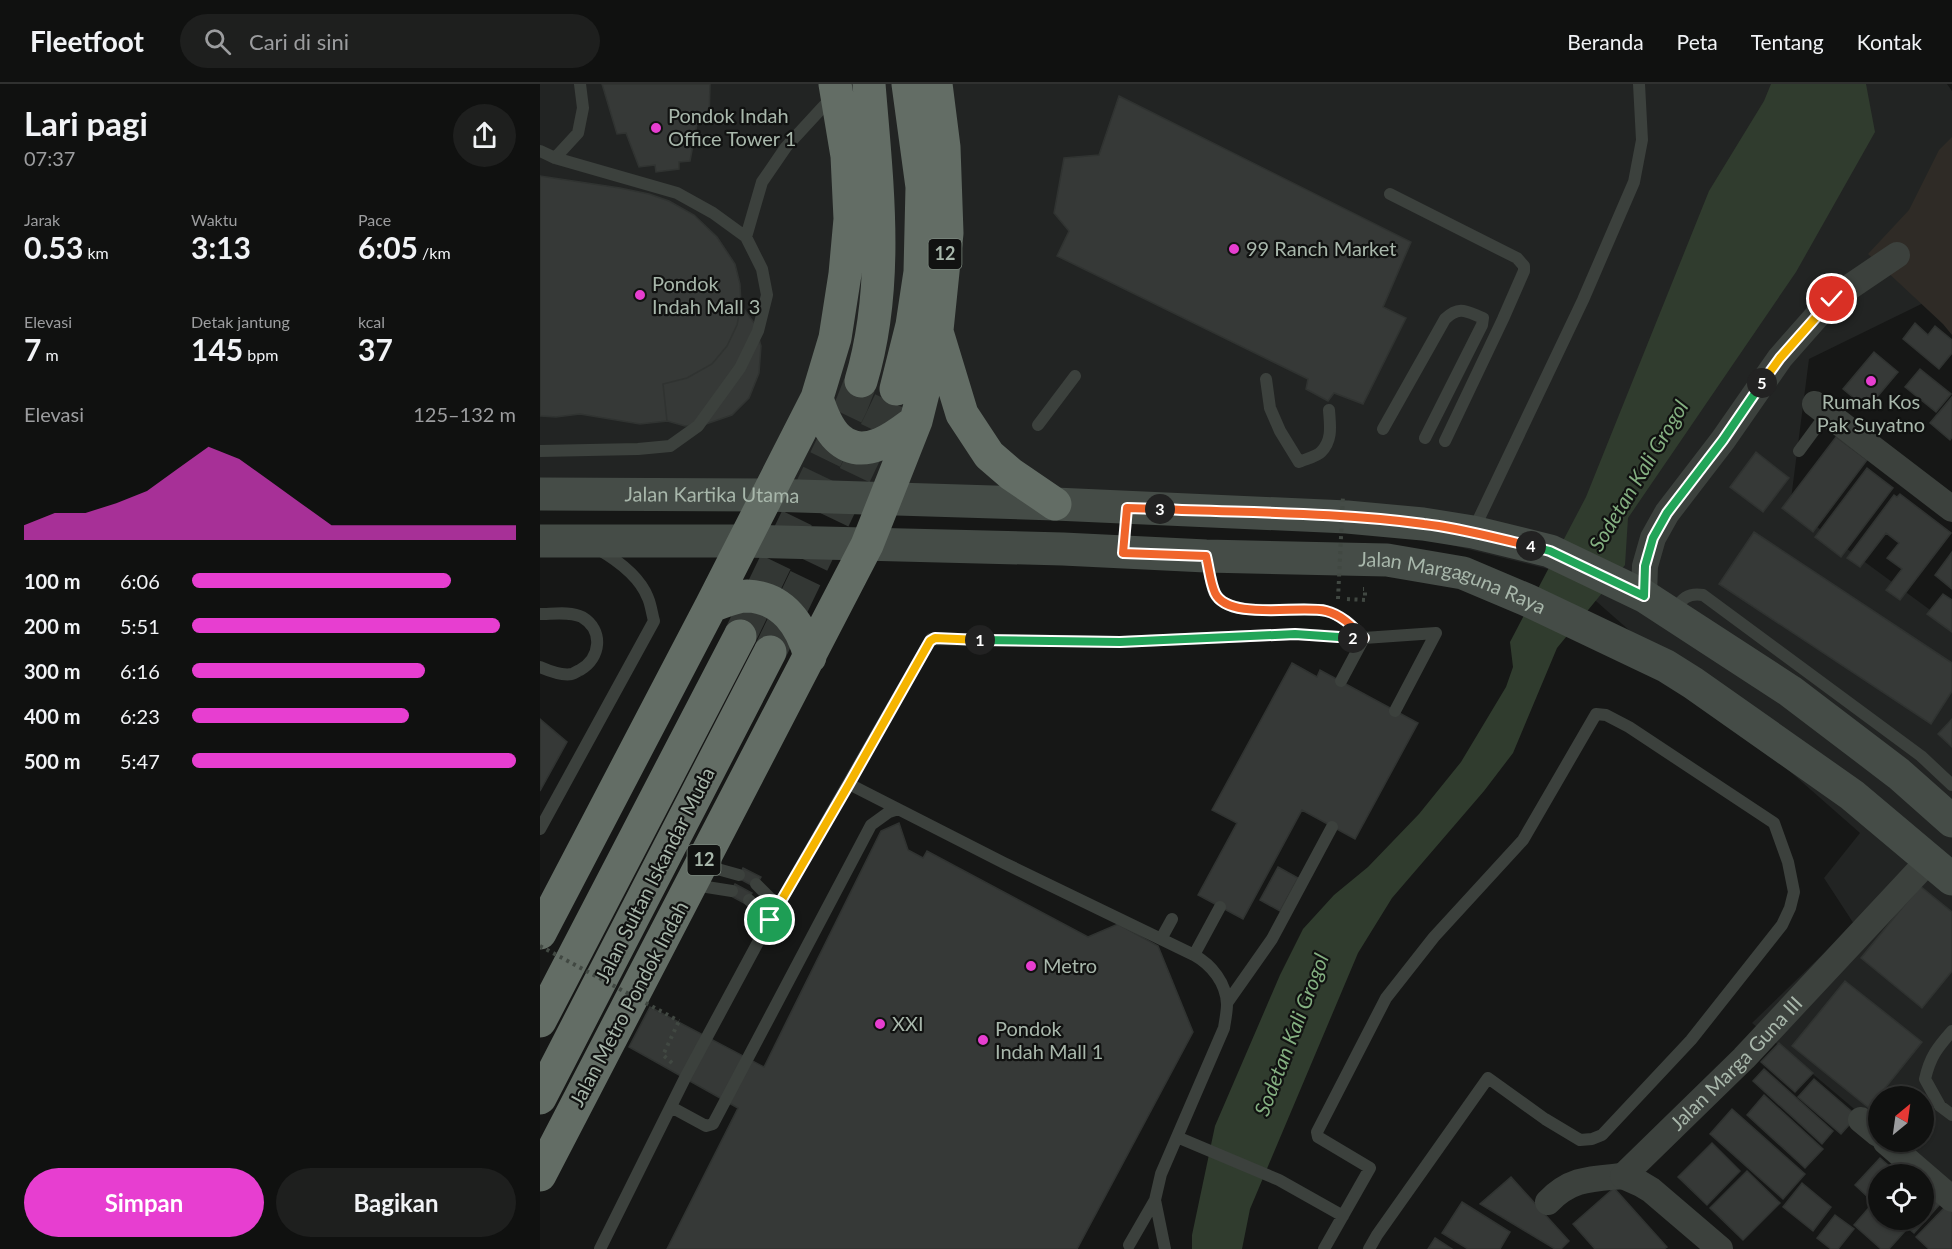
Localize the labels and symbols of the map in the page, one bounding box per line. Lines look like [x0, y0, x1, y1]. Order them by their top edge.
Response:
place label: Pondok Indah Office Tower 1 [668, 103, 796, 150]
marker: Pondok Indah Office Tower 1 [649, 121, 663, 135]
place label: 99 Ranch Market [1246, 236, 1396, 260]
road number: 12 [928, 239, 962, 269]
marker: 99 Ranch Market [1227, 242, 1241, 256]
place label: Pondok Indah Mall 3 [652, 271, 760, 318]
pin [1806, 273, 1857, 324]
marker: Pondok Indah Mall 3 [633, 288, 647, 302]
pin: 5 [1747, 368, 1777, 398]
marker: Rumah Kos Pak Suyatno [1864, 374, 1878, 388]
place label: Rumah Kos Pak Suyatno [1817, 389, 1925, 436]
water label: Sodetan Kali Grogol [1583, 395, 1693, 555]
street label: Jalan Kartika Utama [624, 481, 800, 507]
pin: 3 [1145, 494, 1175, 524]
pin: 4 [1516, 531, 1546, 561]
street label: Jalan Margaguna Raya [1358, 546, 1550, 618]
pin: 2 [1338, 623, 1368, 653]
pin: 1 [965, 625, 995, 655]
street label: Jalan Sultan Iskandar Muda [589, 763, 719, 986]
road number: 12 [688, 845, 720, 875]
pin [744, 894, 795, 945]
street label: Jalan Metro Pondok Indah [564, 897, 692, 1110]
water label: Sodetan Kali Grogol [1248, 950, 1333, 1119]
place label: Metro [1043, 953, 1097, 977]
marker: Metro [1024, 959, 1038, 973]
street label: Jalan Marga Guna III [1664, 991, 1807, 1135]
place label: XXI [892, 1011, 924, 1035]
place label: Pondok Indah Mall 1 [995, 1016, 1103, 1063]
marker: XXI [873, 1017, 887, 1031]
marker: Pondok Indah Mall 1 [976, 1033, 990, 1047]
north arrow [1868, 1086, 1934, 1152]

